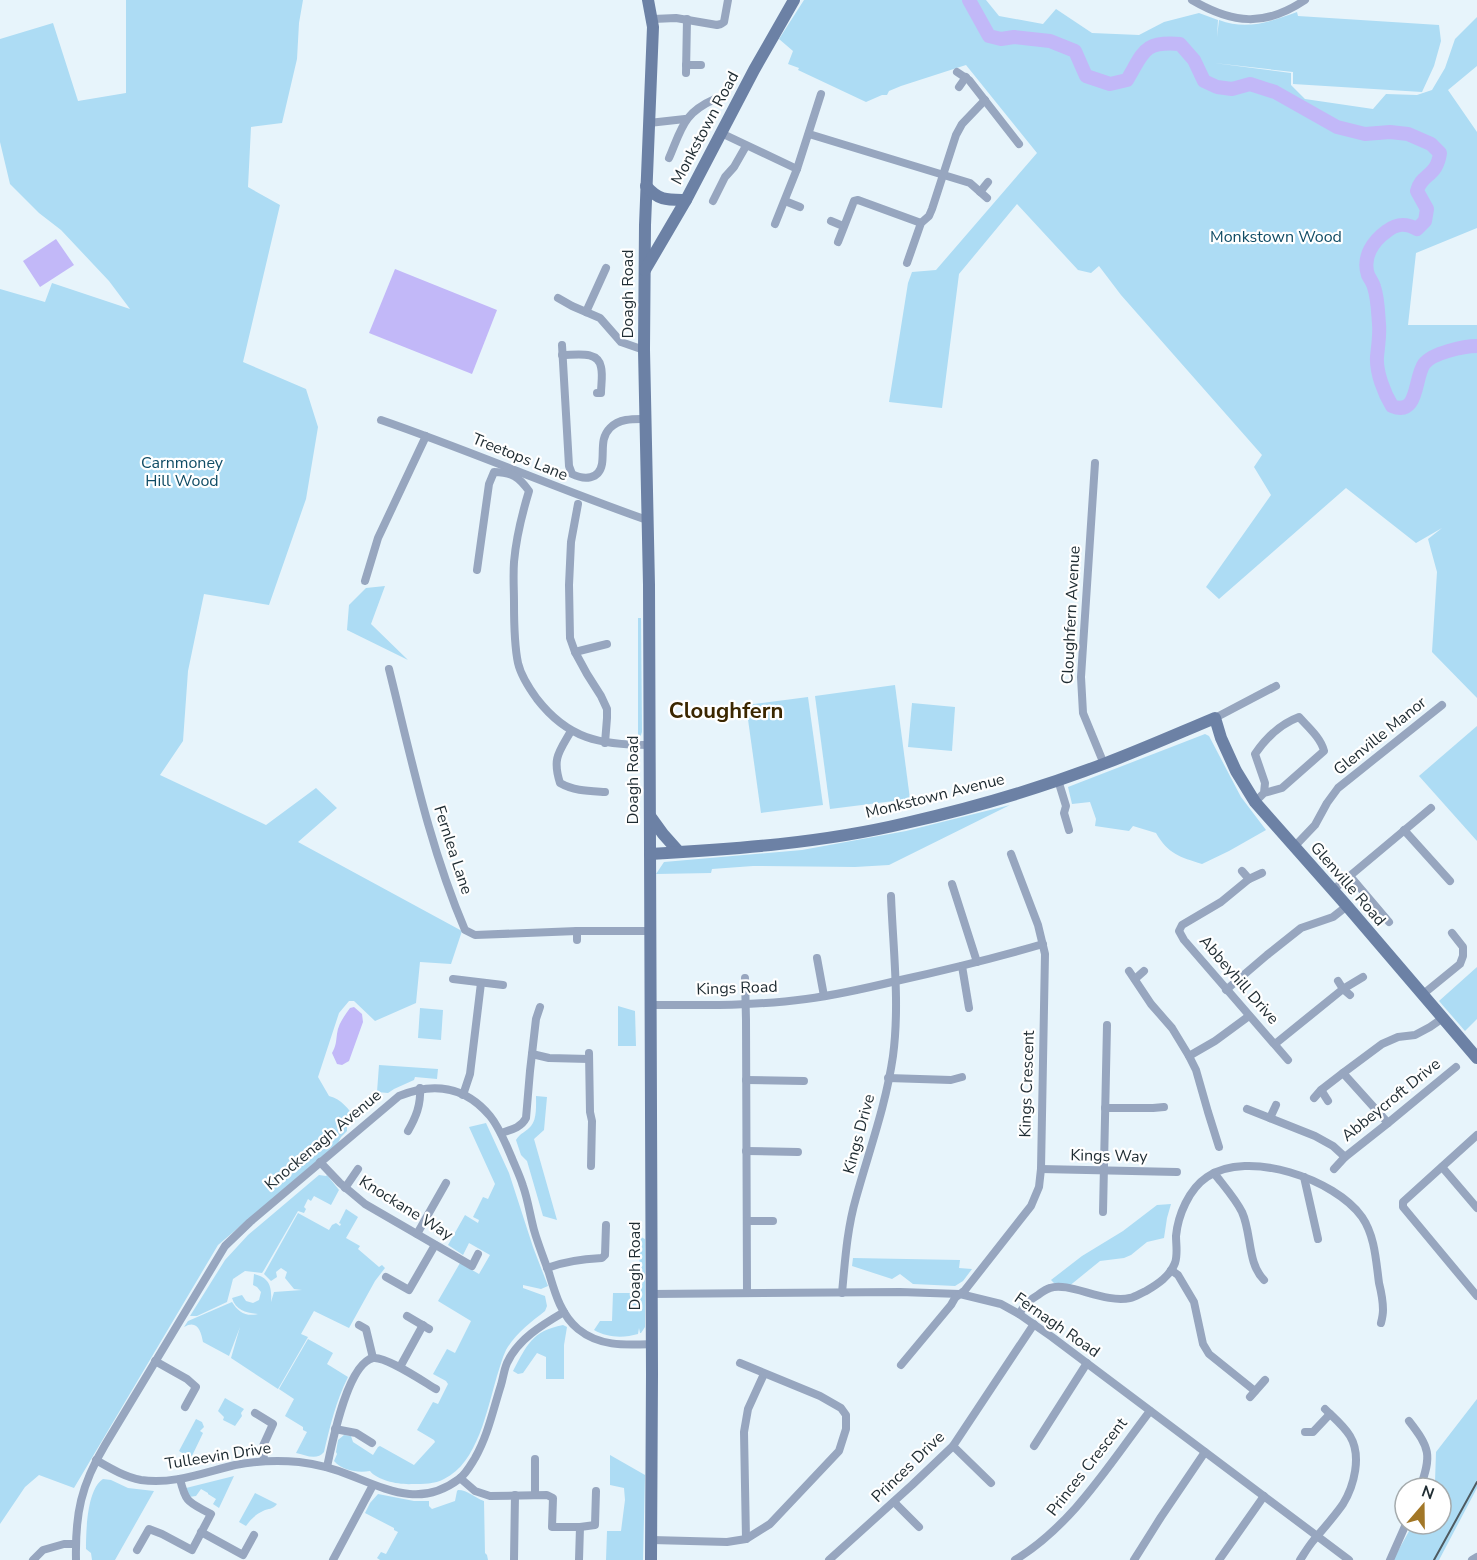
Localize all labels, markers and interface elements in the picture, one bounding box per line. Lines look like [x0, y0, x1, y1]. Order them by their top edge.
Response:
street label: Monkstown Road [666, 68, 744, 188]
park label: Monkstown Wood [1210, 226, 1342, 248]
street label: Doagh Road [617, 249, 639, 339]
street label: Treetops Lane [469, 428, 571, 486]
park label: Carnmoney Hill Wood [141, 452, 224, 492]
street label: Cloughfern Avenue [1056, 545, 1086, 685]
street label: Glenville Manor [1329, 692, 1431, 780]
district label: Cloughfern [669, 696, 783, 726]
street label: Doagh Road [622, 735, 644, 825]
street label: Monkstown Avenue [863, 768, 1007, 824]
street label: Fernlea Lane [428, 803, 478, 897]
street label: Glenville Road [1305, 837, 1391, 931]
street label: Abbeyhill Drive [1194, 931, 1284, 1029]
street label: Kings Road [696, 976, 778, 1000]
street label: Kings Crescent [1014, 1030, 1040, 1138]
street label: Abbeycroft Drive [1337, 1053, 1445, 1147]
street label: Knockenagh Avenue [260, 1085, 386, 1195]
street label: Kings Drive [838, 1092, 880, 1176]
street label: Kings Way [1070, 1144, 1149, 1168]
street label: Knockane Way [355, 1170, 458, 1246]
street label: Doagh Road [624, 1221, 646, 1311]
street label: Fernagh Road [1010, 1287, 1104, 1363]
street label: Princes Crescent [1042, 1413, 1133, 1521]
street label: Princes Drive [867, 1426, 949, 1508]
street label: Tulleevin Drive [163, 1437, 273, 1475]
north arrow [1393, 1476, 1453, 1536]
text: N [1418, 1480, 1437, 1505]

